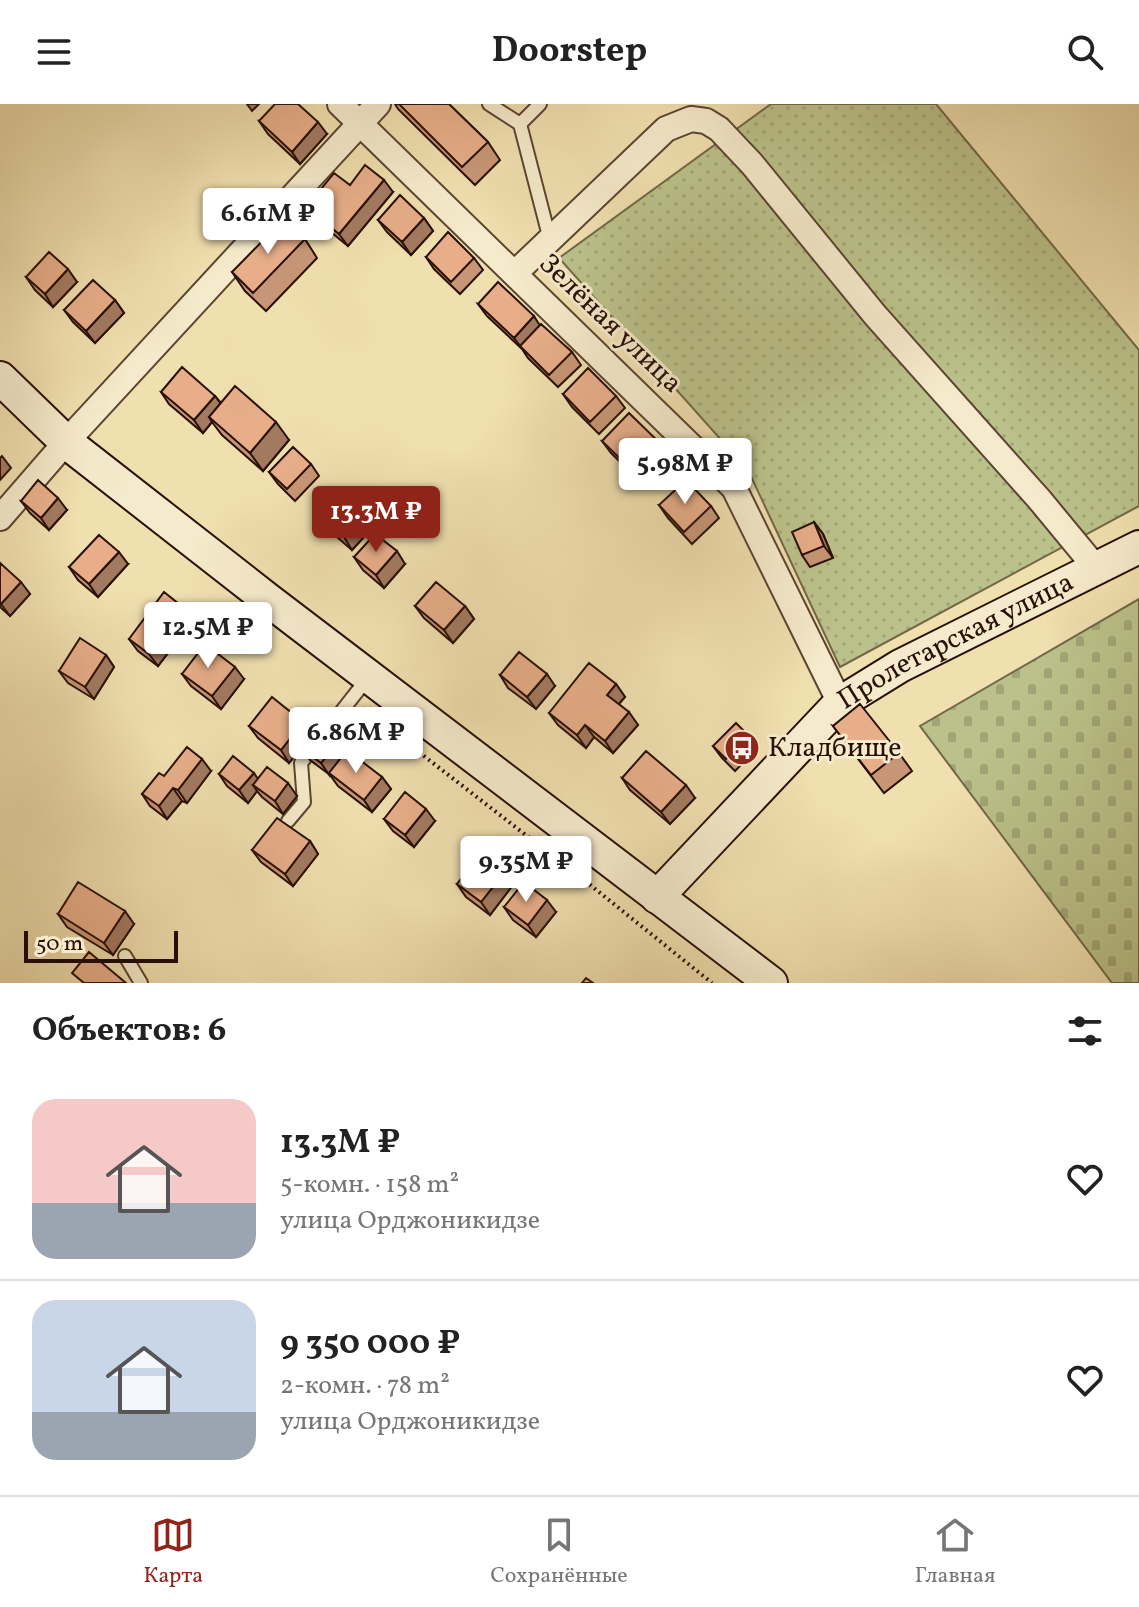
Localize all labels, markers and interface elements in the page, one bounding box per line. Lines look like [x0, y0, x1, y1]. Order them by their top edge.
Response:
text: Doorstep [492, 27, 647, 77]
icon: menu [32, 30, 76, 74]
icon: search [1063, 30, 1107, 74]
pin: 6.61M ₽ [194, 188, 342, 256]
text: 6.61M ₽ [221, 196, 315, 232]
street label: Зелёная улица [530, 245, 690, 403]
pin: 5.98M ₽ [611, 438, 759, 506]
text: 5.98M ₽ [637, 446, 733, 482]
pin: 13.3M ₽ [302, 486, 450, 554]
text: 13.3M ₽ [330, 494, 422, 530]
street label: Пролетарская улица [830, 563, 1080, 719]
pin: 12.5M ₽ [134, 602, 282, 670]
text: 12.5M ₽ [162, 610, 254, 646]
pin: 6.86M ₽ [282, 707, 430, 775]
text: 6.86M ₽ [307, 715, 405, 751]
bus stop icon: Кладбище [723, 729, 761, 767]
place label: Кладбище [768, 729, 902, 768]
pin: 9.35M ₽ [452, 836, 600, 904]
text: 9.35M ₽ [478, 844, 574, 880]
scale bar [24, 927, 178, 963]
text: 50 m [36, 929, 83, 960]
text: Объектов: 6 [32, 1008, 227, 1055]
icon: filters [1063, 1009, 1107, 1053]
text: 13.3M ₽ [280, 1120, 400, 1167]
icon: home [96, 1131, 192, 1227]
icon: heart [1063, 1157, 1107, 1201]
text: 5-комн. · 158 m² [280, 1167, 459, 1203]
text: улица Орджоникидзе [280, 1203, 540, 1239]
text: 9 350 000 ₽ [280, 1321, 460, 1368]
icon: home [96, 1332, 192, 1428]
icon: heart [1063, 1358, 1107, 1402]
text: 2-комн. · 78 m² [280, 1368, 450, 1404]
text: улица Орджоникидзе [280, 1404, 540, 1440]
tab: Карта [144, 1513, 203, 1592]
tab: Сохранённые [490, 1513, 628, 1592]
tab: Главная [915, 1513, 995, 1592]

